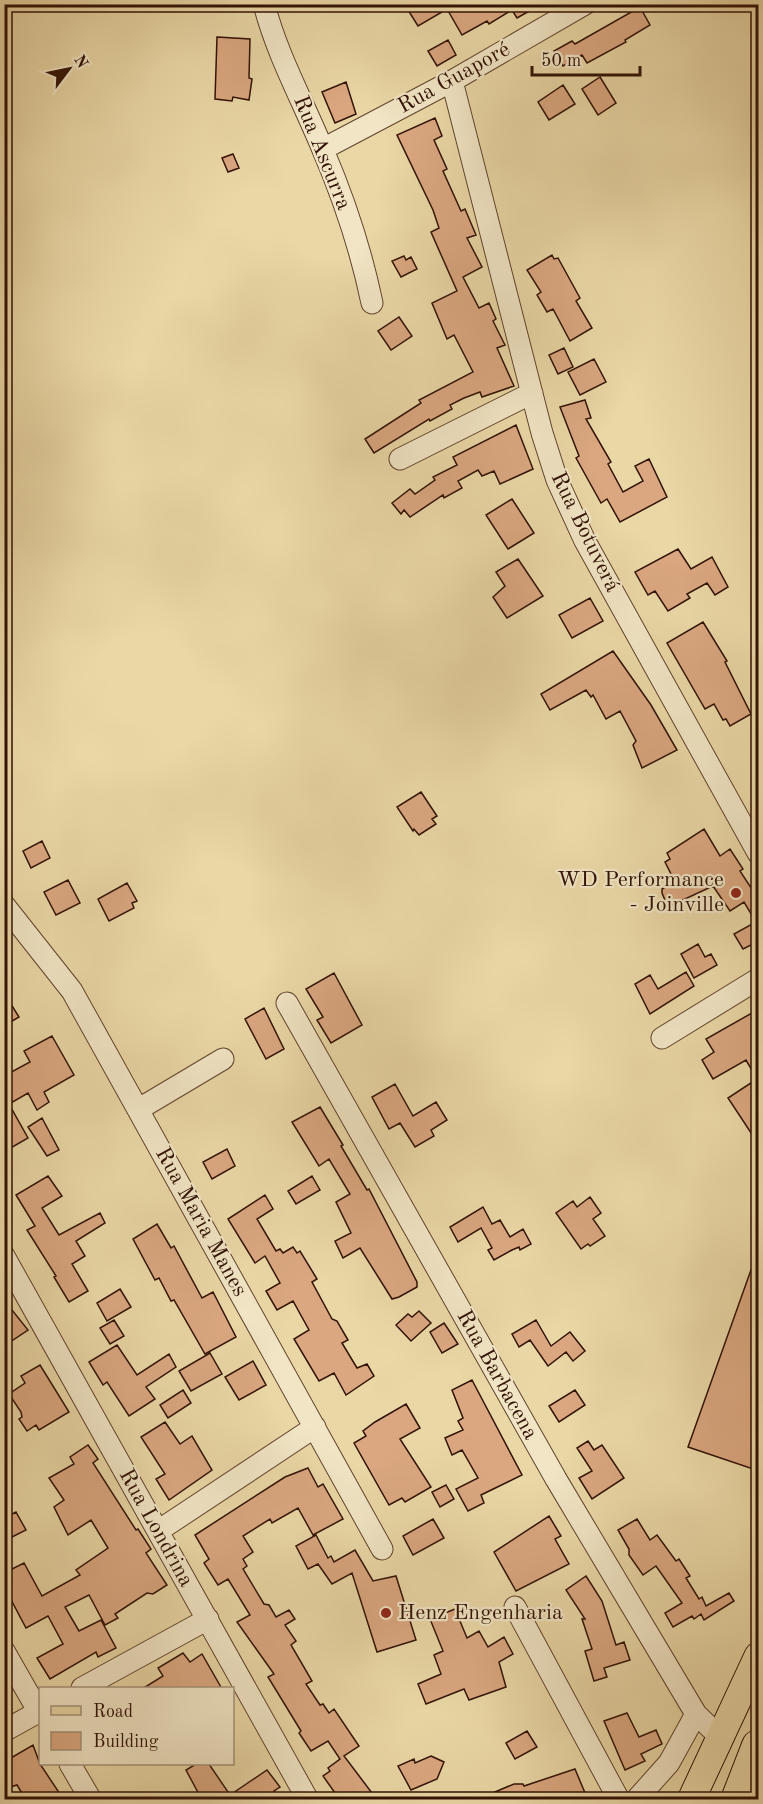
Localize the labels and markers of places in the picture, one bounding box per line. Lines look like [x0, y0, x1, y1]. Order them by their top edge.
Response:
place label: WD Performance - Joinville [557, 869, 724, 916]
marker: WD Performance - Joinville [729, 886, 743, 900]
place label: Henz Engenharia [398, 1602, 563, 1624]
marker: Henz Engenharia [379, 1606, 393, 1620]

